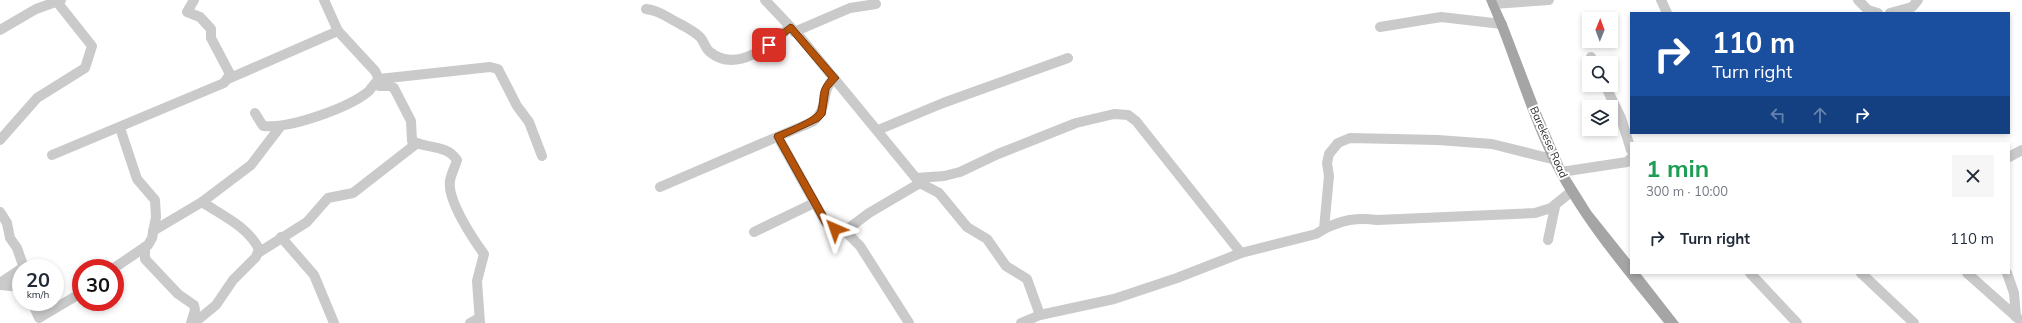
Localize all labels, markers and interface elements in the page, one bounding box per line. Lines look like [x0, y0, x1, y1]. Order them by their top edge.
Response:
north arrow [1582, 12, 1618, 48]
map controls [1582, 12, 1618, 136]
text: 110 m [1712, 25, 1795, 60]
pin [752, 28, 786, 62]
icon: right [1646, 28, 1698, 80]
icon: arrive [758, 34, 780, 56]
button: search [1582, 56, 1618, 92]
text: Turn right [1712, 60, 1792, 83]
button: layers [1582, 100, 1618, 136]
street label: Barekese Road [1527, 104, 1571, 180]
icon: left [1767, 104, 1789, 126]
icon: ahead [1809, 104, 1831, 126]
icon: right [1851, 104, 1873, 126]
text: 1 min [1646, 153, 1709, 183]
button: close [1952, 155, 1994, 197]
text: 300 m · 10:00 [1646, 183, 1728, 199]
position arrow [814, 208, 856, 250]
icon: right [1646, 227, 1668, 249]
text: Turn right [1680, 229, 1750, 248]
text: 110 m [1950, 229, 1994, 248]
speed limit sign: 30 [72, 259, 124, 311]
text: 20 [26, 267, 50, 292]
text: km/h [27, 288, 49, 301]

